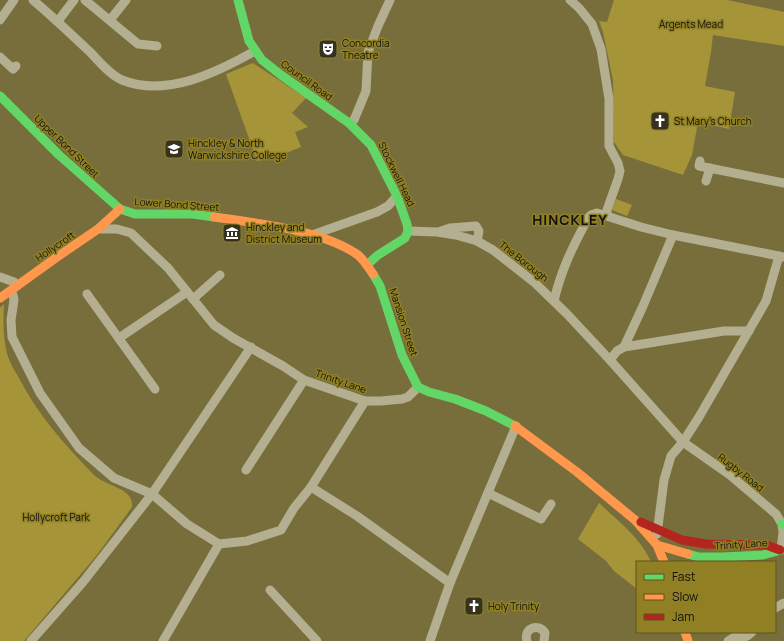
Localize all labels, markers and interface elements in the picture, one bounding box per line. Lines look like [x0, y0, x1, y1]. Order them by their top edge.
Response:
park label: Argents Mead [659, 17, 723, 31]
place label: Concordia Theatre [342, 36, 390, 62]
theatre icon: Concordia Theatre [317, 38, 339, 60]
street label: Council Road [278, 57, 336, 104]
church icon: St Mary's Church [649, 110, 671, 132]
street label: Upper Bond Street [31, 111, 103, 181]
place label: St Mary's Church [674, 114, 752, 128]
place label: Hinckley & North Warwickshire College [188, 136, 287, 162]
school or university icon: Hinckley & North Warwickshire College [163, 138, 185, 160]
street label: Stockwell Head [375, 139, 419, 209]
street label: Lower Bond Street [134, 194, 220, 214]
district label: HINCKLEY [532, 210, 608, 229]
place label: Hinckley and District Museum [246, 220, 322, 246]
museum icon: Hinckley and District Museum [221, 222, 243, 244]
street label: Hollycroft [32, 228, 78, 264]
street label: The Borough [496, 237, 552, 285]
street label: Mansion Street [386, 286, 422, 358]
street label: Trinity Lane [314, 366, 369, 396]
street label: Rugby Road [715, 450, 767, 494]
park label: Hollycroft Park [23, 510, 91, 524]
street label: Trinity Lane [714, 535, 768, 553]
legend [636, 561, 776, 633]
text: Fast [672, 568, 696, 585]
text: Slow [672, 588, 698, 605]
church icon: Holy Trinity [463, 595, 485, 617]
place label: Holy Trinity [488, 599, 540, 613]
text: Jam [672, 608, 694, 625]

